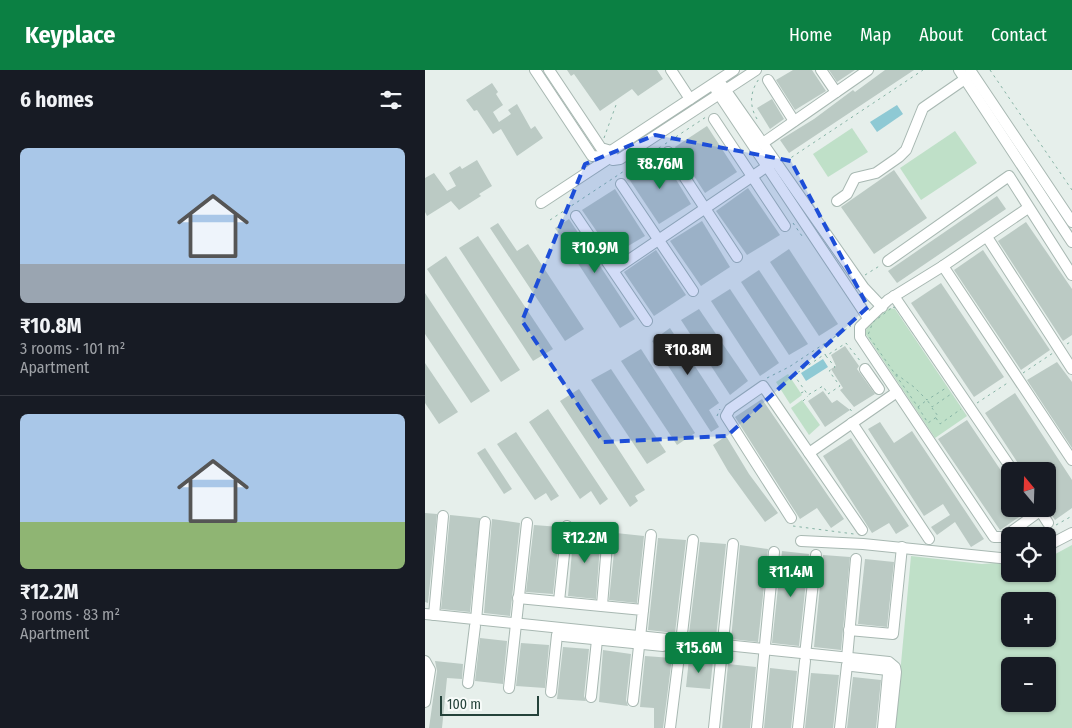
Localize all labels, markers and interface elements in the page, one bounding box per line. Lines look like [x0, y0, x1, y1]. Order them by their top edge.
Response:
text: Keyplace [25, 21, 115, 49]
text: Home [789, 24, 832, 46]
text: Map [860, 24, 891, 46]
text: About [919, 24, 963, 46]
text: Contact [991, 24, 1047, 46]
icon: filters [377, 86, 405, 114]
text: 6 homes [20, 87, 93, 113]
pin: ₹8.76M [619, 148, 701, 190]
text: ₹8.76M [637, 154, 683, 173]
icon: home [168, 181, 258, 271]
pin: ₹10.9M [554, 232, 636, 274]
text: ₹10.9M [572, 238, 618, 257]
text: ₹10.8M [20, 313, 82, 339]
pin: ₹10.8M [647, 334, 729, 376]
text: 3 rooms · 101 m² [20, 339, 125, 358]
text: ₹10.8M [665, 340, 711, 359]
text: Apartment [20, 358, 89, 377]
icon: home [168, 446, 258, 536]
north arrow [1001, 462, 1056, 518]
map controls [1001, 462, 1056, 712]
pin: ₹12.2M [544, 522, 626, 564]
button: locate [1001, 527, 1056, 582]
text: ₹12.2M [563, 528, 607, 547]
pin: ₹11.4M [750, 556, 832, 598]
text: ₹11.4M [769, 562, 813, 581]
text: ₹12.2M [20, 579, 79, 605]
button: + [1001, 592, 1056, 647]
text: 3 rooms · 83 m² [20, 605, 120, 624]
text: Apartment [20, 624, 89, 643]
pin: ₹15.6M [658, 632, 740, 674]
text: ₹15.6M [676, 638, 722, 657]
button: − [1001, 657, 1056, 712]
scale bar [440, 693, 539, 716]
text: 100 m [447, 696, 481, 713]

